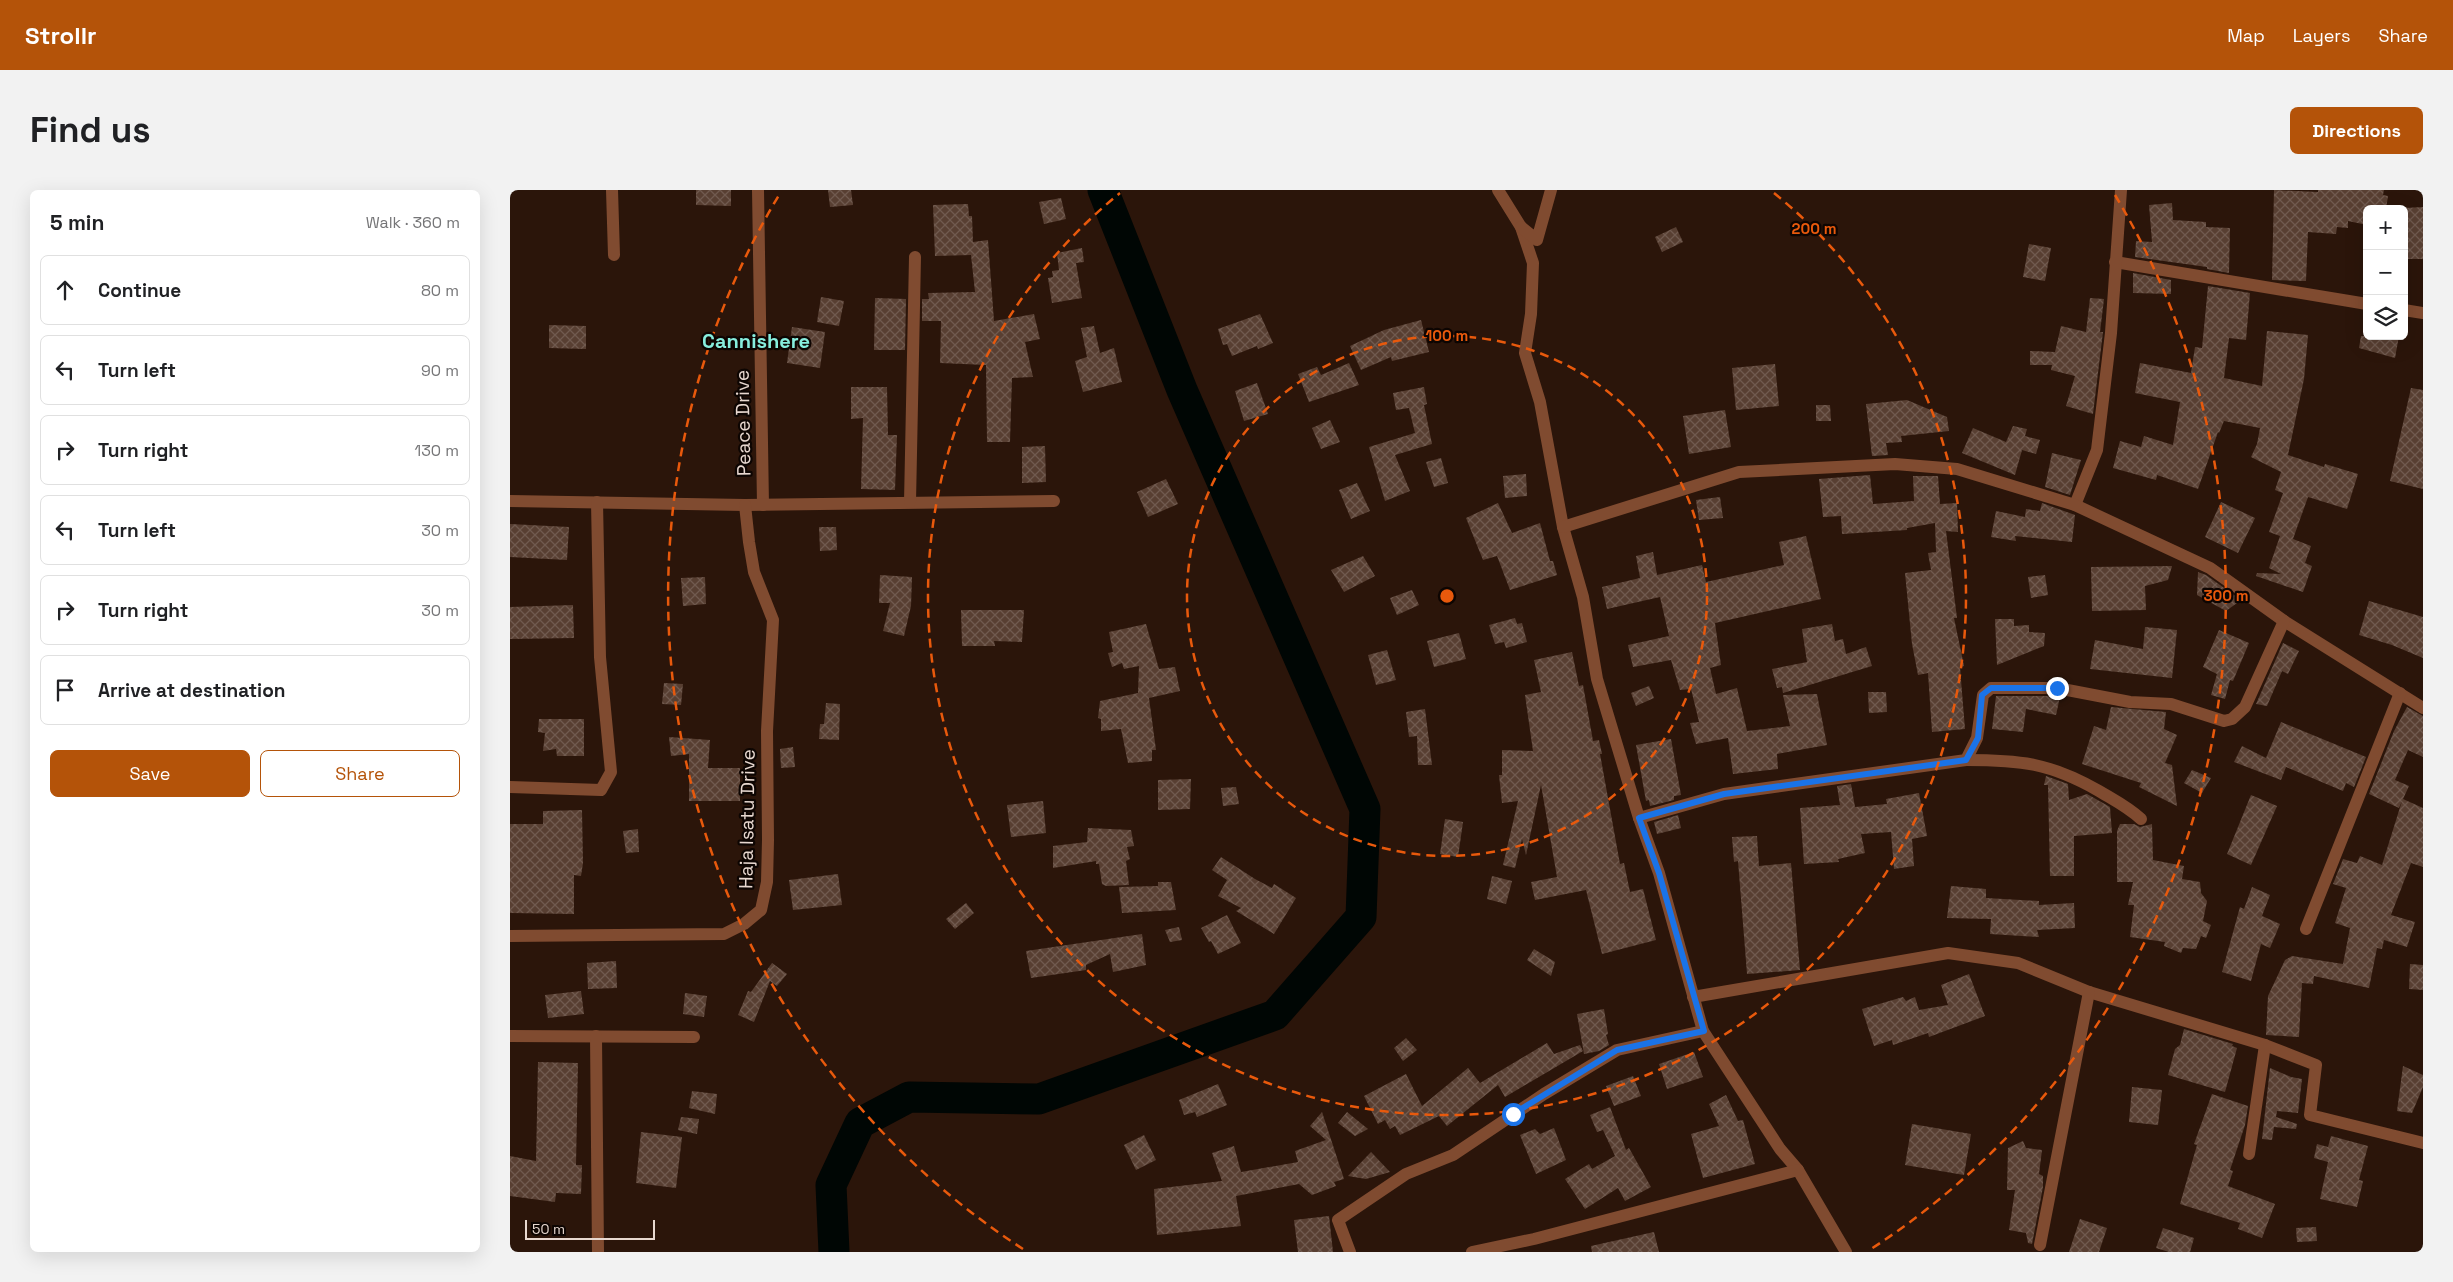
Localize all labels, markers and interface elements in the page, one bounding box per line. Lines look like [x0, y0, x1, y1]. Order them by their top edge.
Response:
text: Strollr [25, 20, 97, 51]
text: Map [2227, 24, 2265, 47]
text: Layers [2293, 24, 2350, 47]
text: Share [2378, 24, 2428, 47]
button: Directions [2290, 107, 2423, 154]
text: Find us [30, 108, 151, 152]
map controls [2363, 205, 2408, 340]
button: + [2363, 205, 2408, 250]
text: 5 min [50, 209, 104, 236]
text: Walk · 360 m [366, 212, 460, 233]
text: 200 m [1792, 219, 1836, 238]
button: − [2363, 250, 2408, 295]
icon: ahead [51, 276, 79, 304]
text: Continue [98, 278, 181, 303]
text: 80 m [421, 280, 459, 301]
button: layers [2363, 295, 2408, 340]
text: 100 m [1426, 326, 1468, 345]
district label: Cannishere [702, 328, 810, 354]
icon: left [51, 356, 79, 384]
text: Turn left [98, 358, 176, 383]
text: 90 m [421, 360, 459, 381]
street label: Peace Drive [730, 370, 756, 476]
icon: right [51, 436, 79, 464]
text: Turn right [98, 438, 188, 463]
text: 130 m [415, 440, 459, 461]
icon: left [51, 516, 79, 544]
text: Turn left [98, 518, 176, 543]
text: 30 m [421, 520, 459, 541]
text: 300 m [2203, 586, 2249, 605]
centre of rings [1438, 587, 1456, 605]
icon: right [51, 596, 79, 624]
text: Turn right [98, 598, 188, 623]
text: 30 m [421, 600, 459, 621]
icon: arrive [51, 676, 79, 704]
route end [2046, 677, 2069, 700]
text: Arrive at destination [98, 678, 286, 703]
street label: Haja Isatu Drive [733, 749, 761, 889]
button: Save [50, 750, 250, 797]
button: Share [260, 750, 460, 797]
route start [1502, 1103, 1525, 1126]
scale bar [525, 1217, 655, 1240]
text: 50 m [532, 1220, 565, 1238]

